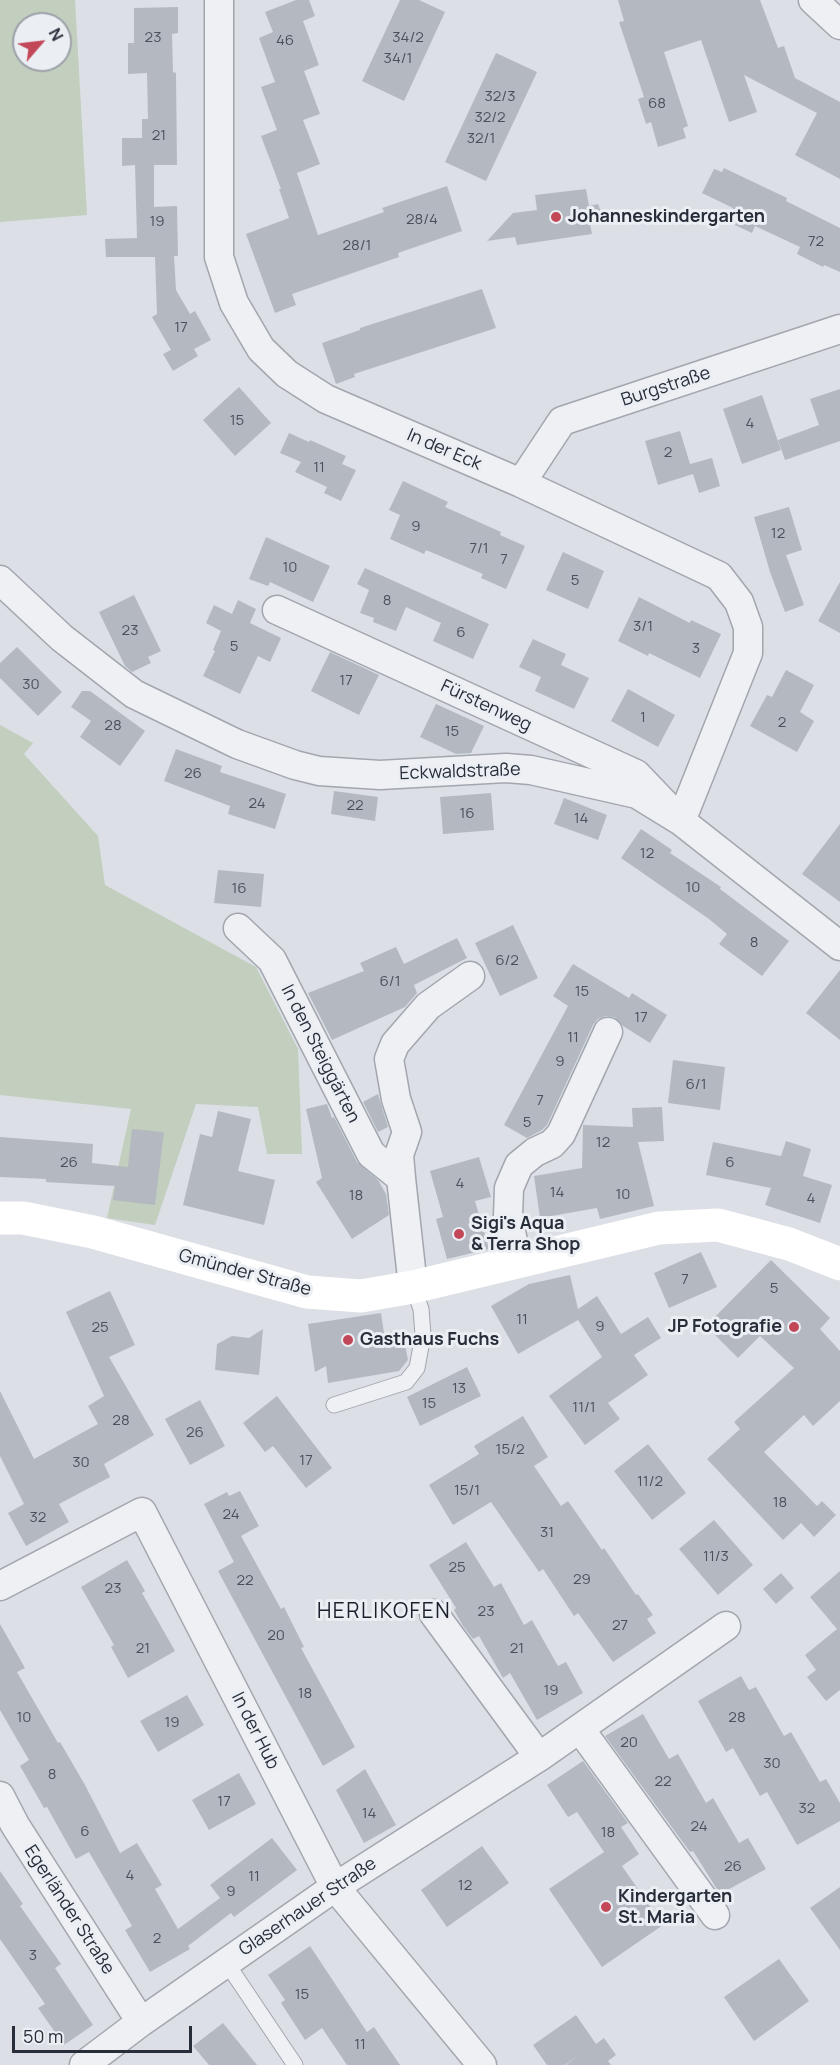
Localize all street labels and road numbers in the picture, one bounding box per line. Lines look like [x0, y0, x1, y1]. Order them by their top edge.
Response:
street label: Burgstraße [619, 362, 713, 412]
street label: In der Eck [403, 425, 485, 475]
street label: Fürstenweg [437, 676, 535, 736]
street label: Eckwaldstraße [399, 759, 521, 785]
street label: In den Steiggärten [276, 981, 364, 1127]
street label: Gmünder Straße [176, 1245, 314, 1301]
street label: In der Hub [226, 1689, 284, 1773]
street label: Egerländer Straße [19, 1841, 119, 1979]
street label: Glaserhauer Straße [235, 1853, 381, 1961]

